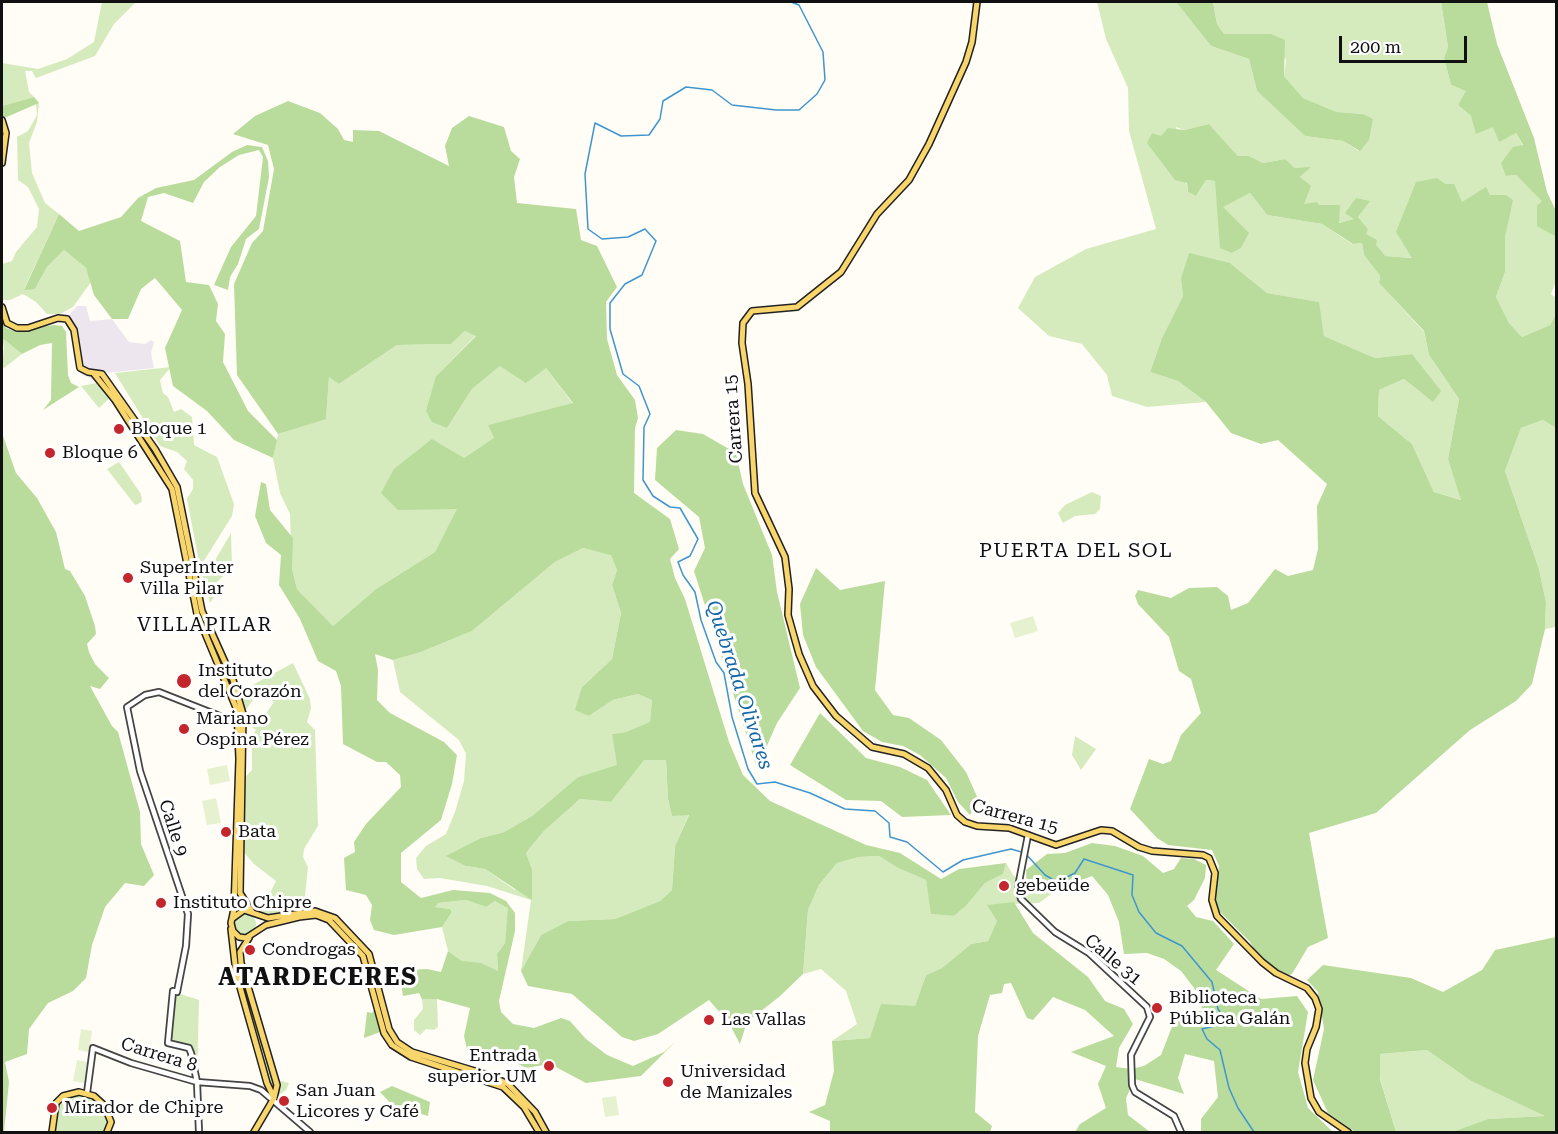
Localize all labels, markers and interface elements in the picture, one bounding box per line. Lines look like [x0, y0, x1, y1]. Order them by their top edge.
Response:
scale bar [1342, 24, 1470, 62]
text: 200 m [1350, 36, 1401, 57]
street label: Carrera 15 [720, 374, 748, 464]
place label: Bloque 1 [131, 418, 207, 440]
marker: Bloque 1 [112, 422, 126, 436]
place label: Bloque 6 [62, 442, 138, 464]
marker: Bloque 6 [43, 446, 57, 460]
district label: PUERTA DEL SOL [979, 539, 1173, 563]
place label: SuperInter Villa Pilar [140, 557, 234, 600]
marker: SuperInter Villa Pilar [121, 571, 135, 585]
water label: Quebrada Olivares [700, 597, 778, 773]
district label: VILLAPILAR [137, 613, 273, 637]
place label: Instituto del Corazón [198, 660, 301, 702]
marker: Instituto del Corazón [175, 672, 193, 690]
place label: Mariano Ospina Pérez [196, 708, 309, 750]
marker: Mariano Ospina Pérez [177, 722, 191, 736]
street label: Carrera 15 [969, 795, 1061, 839]
street label: Calle 9 [154, 797, 192, 859]
place label: Bata [238, 821, 276, 843]
marker: Bata [219, 825, 233, 839]
place label: gebeüde [1016, 875, 1090, 897]
marker: gebeüde [997, 879, 1011, 893]
place label: Instituto Chipre [173, 892, 312, 914]
marker: Instituto Chipre [154, 896, 168, 910]
street label: Calle 31 [1080, 930, 1146, 990]
place label: Condrogas [262, 939, 356, 961]
marker: Condrogas [243, 943, 257, 957]
district label: ATARDECERES [218, 964, 418, 992]
place label: Biblioteca Pública Galán [1169, 987, 1290, 1030]
marker: Biblioteca Pública Galán [1150, 1001, 1164, 1015]
place label: Las Vallas [721, 1009, 806, 1031]
marker: Las Vallas [702, 1013, 716, 1027]
street label: Carrera 8 [118, 1033, 200, 1077]
place label: Entrada superior UM [428, 1045, 537, 1088]
marker: Entrada superior UM [542, 1059, 556, 1073]
place label: Universidad de Manizales [680, 1061, 792, 1104]
marker: Universidad de Manizales [661, 1075, 675, 1089]
place label: San Juan Licores y Café [296, 1080, 419, 1122]
marker: San Juan Licores y Café [277, 1094, 291, 1108]
place label: Mirador de Chipre [64, 1097, 223, 1119]
marker: Mirador de Chipre [45, 1101, 59, 1115]

